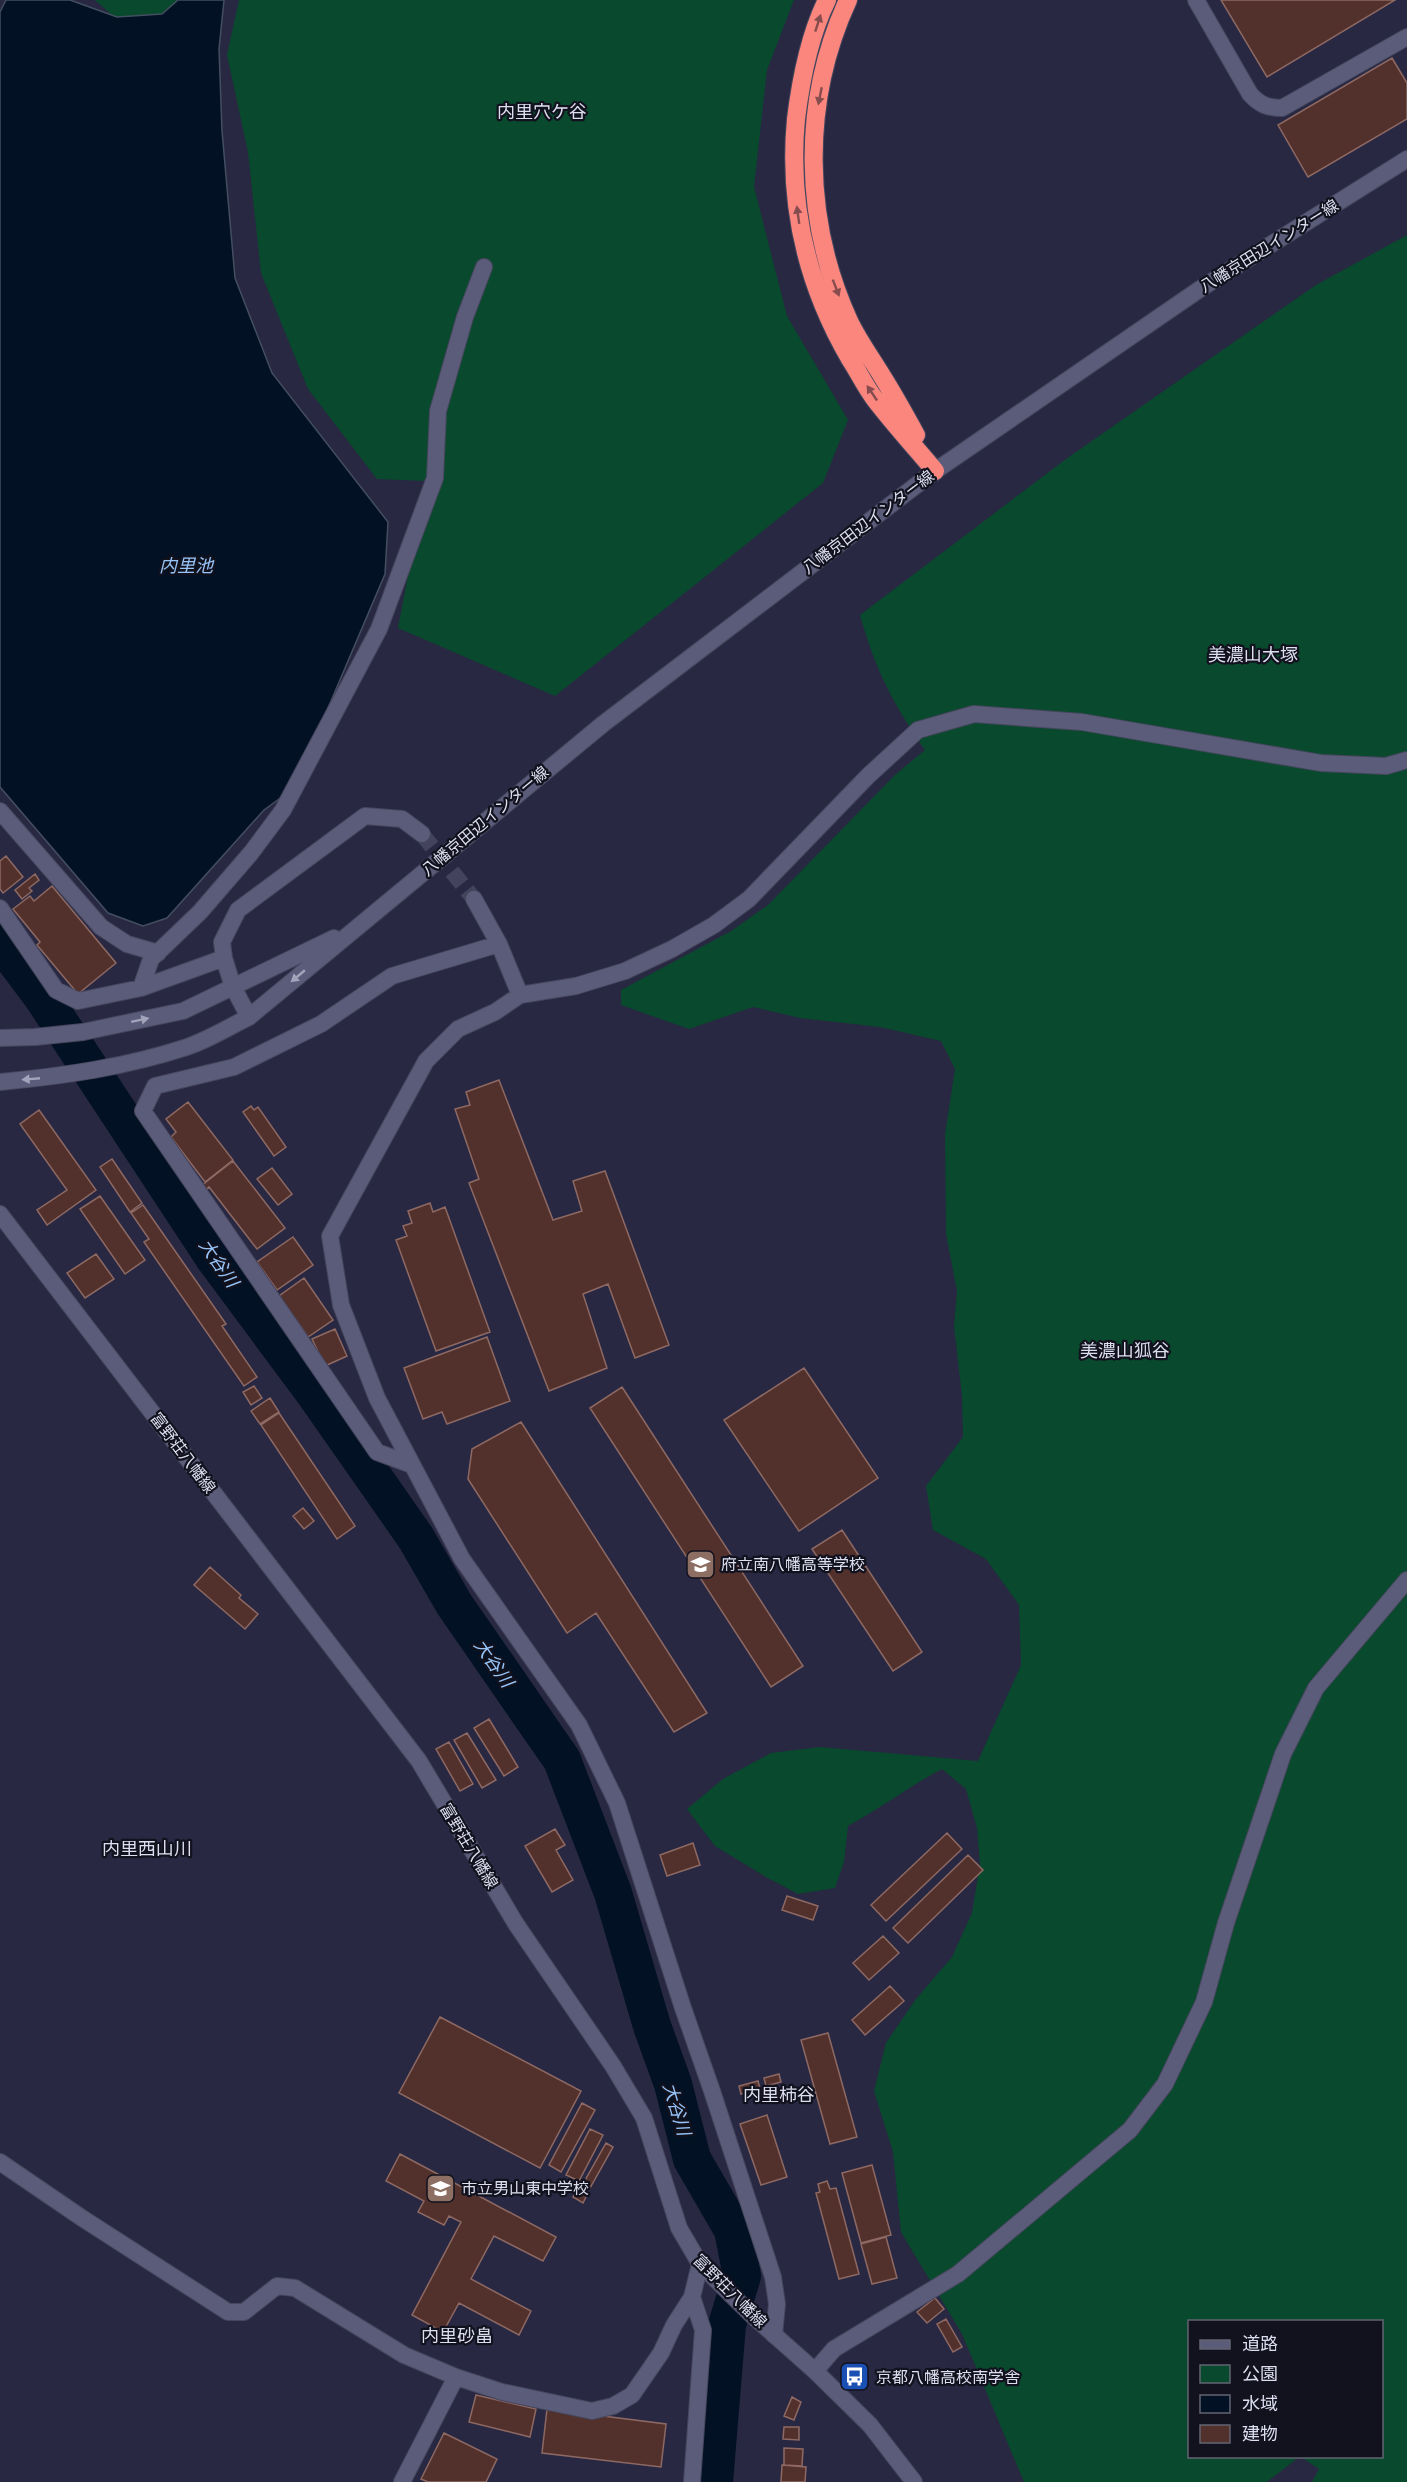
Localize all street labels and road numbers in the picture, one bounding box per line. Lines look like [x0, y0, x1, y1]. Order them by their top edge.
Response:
street label: 八幡京田辺インター線 [1196, 196, 1342, 296]
street label: 八幡京田辺インター線 [798, 466, 938, 578]
street label: 八幡京田辺インター線 [418, 762, 552, 880]
street label: 富野荘八幡線 [147, 1409, 219, 1497]
street label: 富野荘八幡線 [436, 1800, 502, 1892]
street label: 富野荘八幡線 [689, 2250, 771, 2332]

